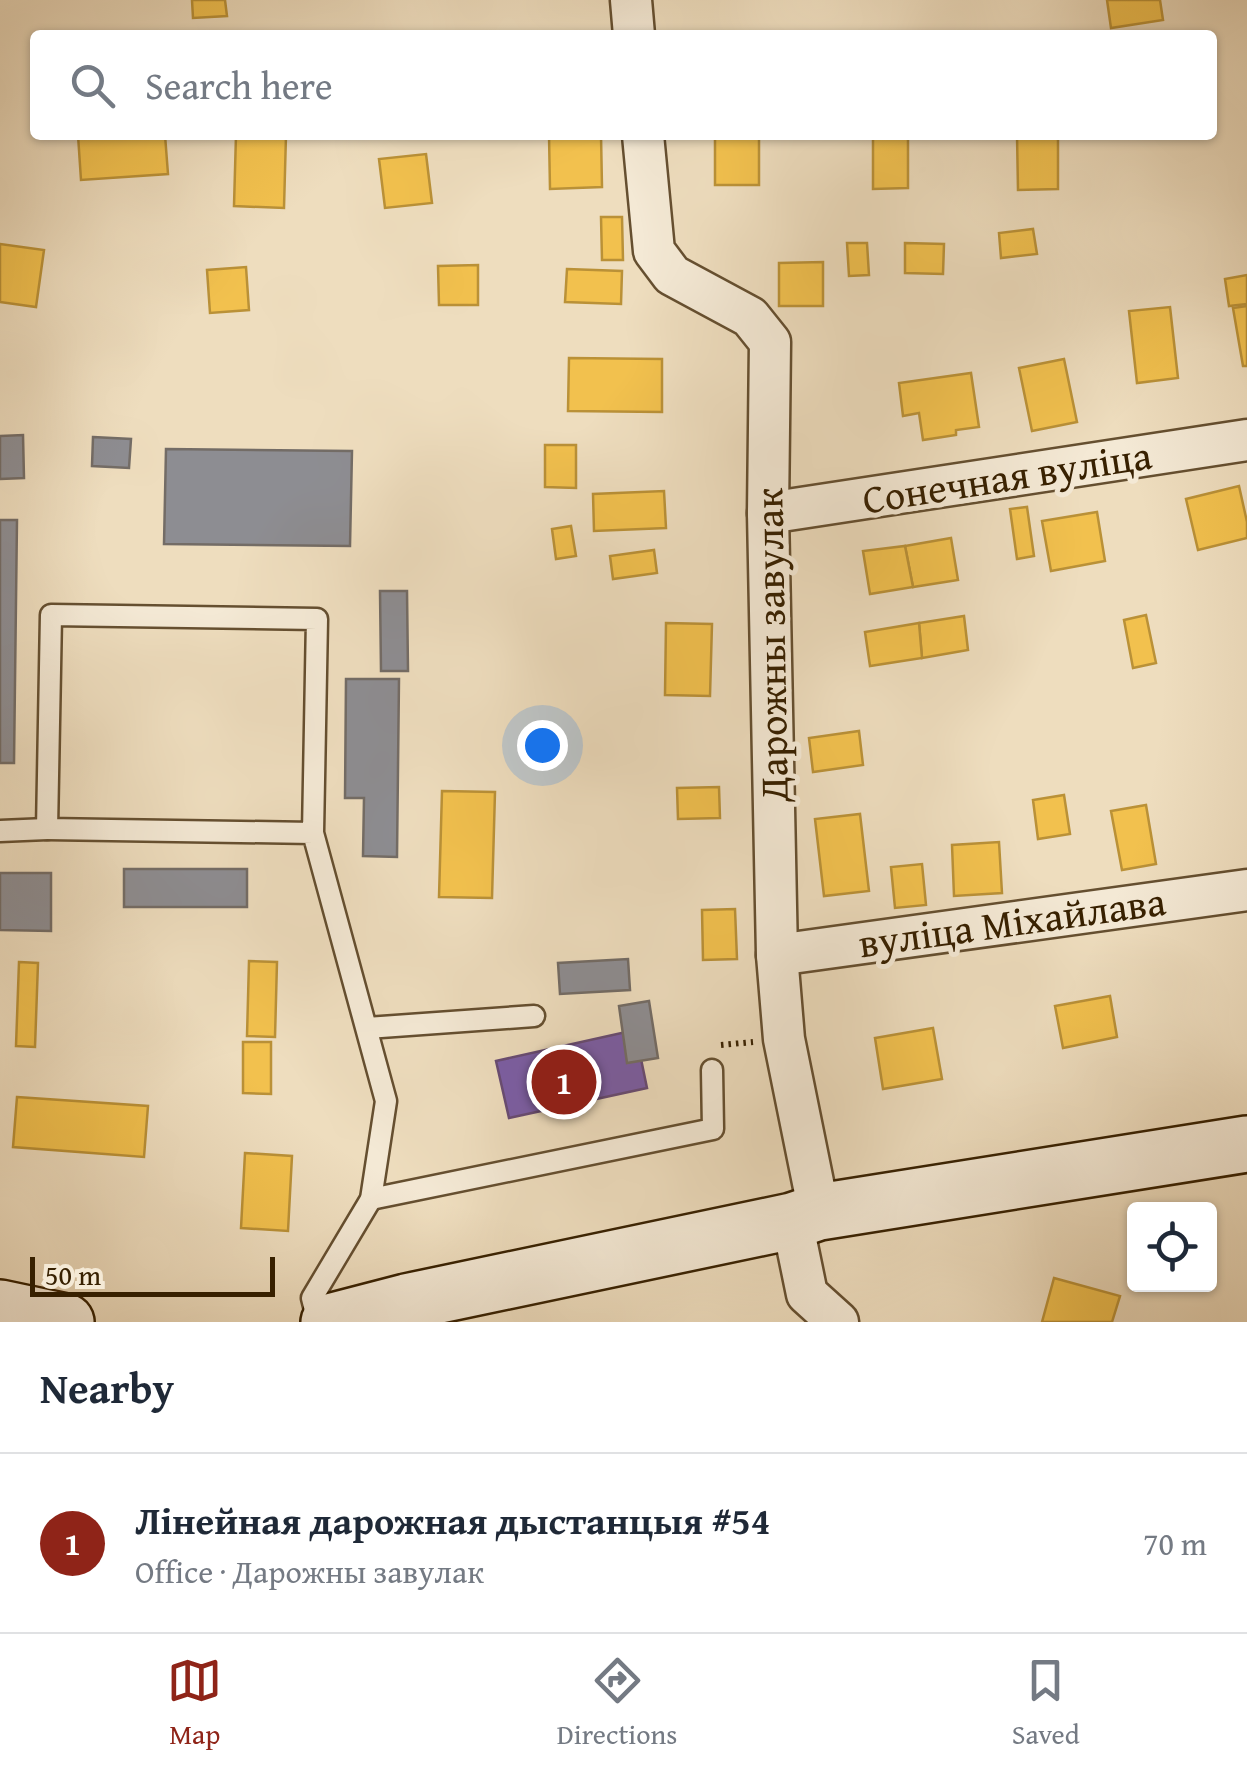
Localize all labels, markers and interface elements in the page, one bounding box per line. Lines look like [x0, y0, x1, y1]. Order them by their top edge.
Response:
search box [30, 30, 1217, 140]
text: Search here [145, 57, 333, 113]
icon: search [65, 58, 120, 113]
street label: Сонечная вуліца [858, 425, 1156, 528]
street label: Дарожны завулак [738, 487, 803, 804]
your location [517, 720, 568, 771]
street label: вуліца Міхайлава [855, 871, 1169, 972]
pin: 1 [532, 1044, 596, 1120]
map controls [1127, 1202, 1217, 1292]
button: locate [1127, 1202, 1217, 1292]
scale bar [30, 1252, 275, 1296]
text: 50 m [45, 1254, 101, 1295]
text: Nearby [40, 1357, 174, 1418]
text: Лінейная дарожная дыстанцыя #54 [135, 1492, 770, 1548]
text: 1 [64, 1520, 81, 1567]
text: 70 m [1143, 1520, 1207, 1567]
text: Office · Дарожны завулак [135, 1548, 484, 1595]
tab: Map [167, 1653, 222, 1754]
tab: Directions [557, 1653, 677, 1754]
tab: Saved [1012, 1653, 1080, 1754]

